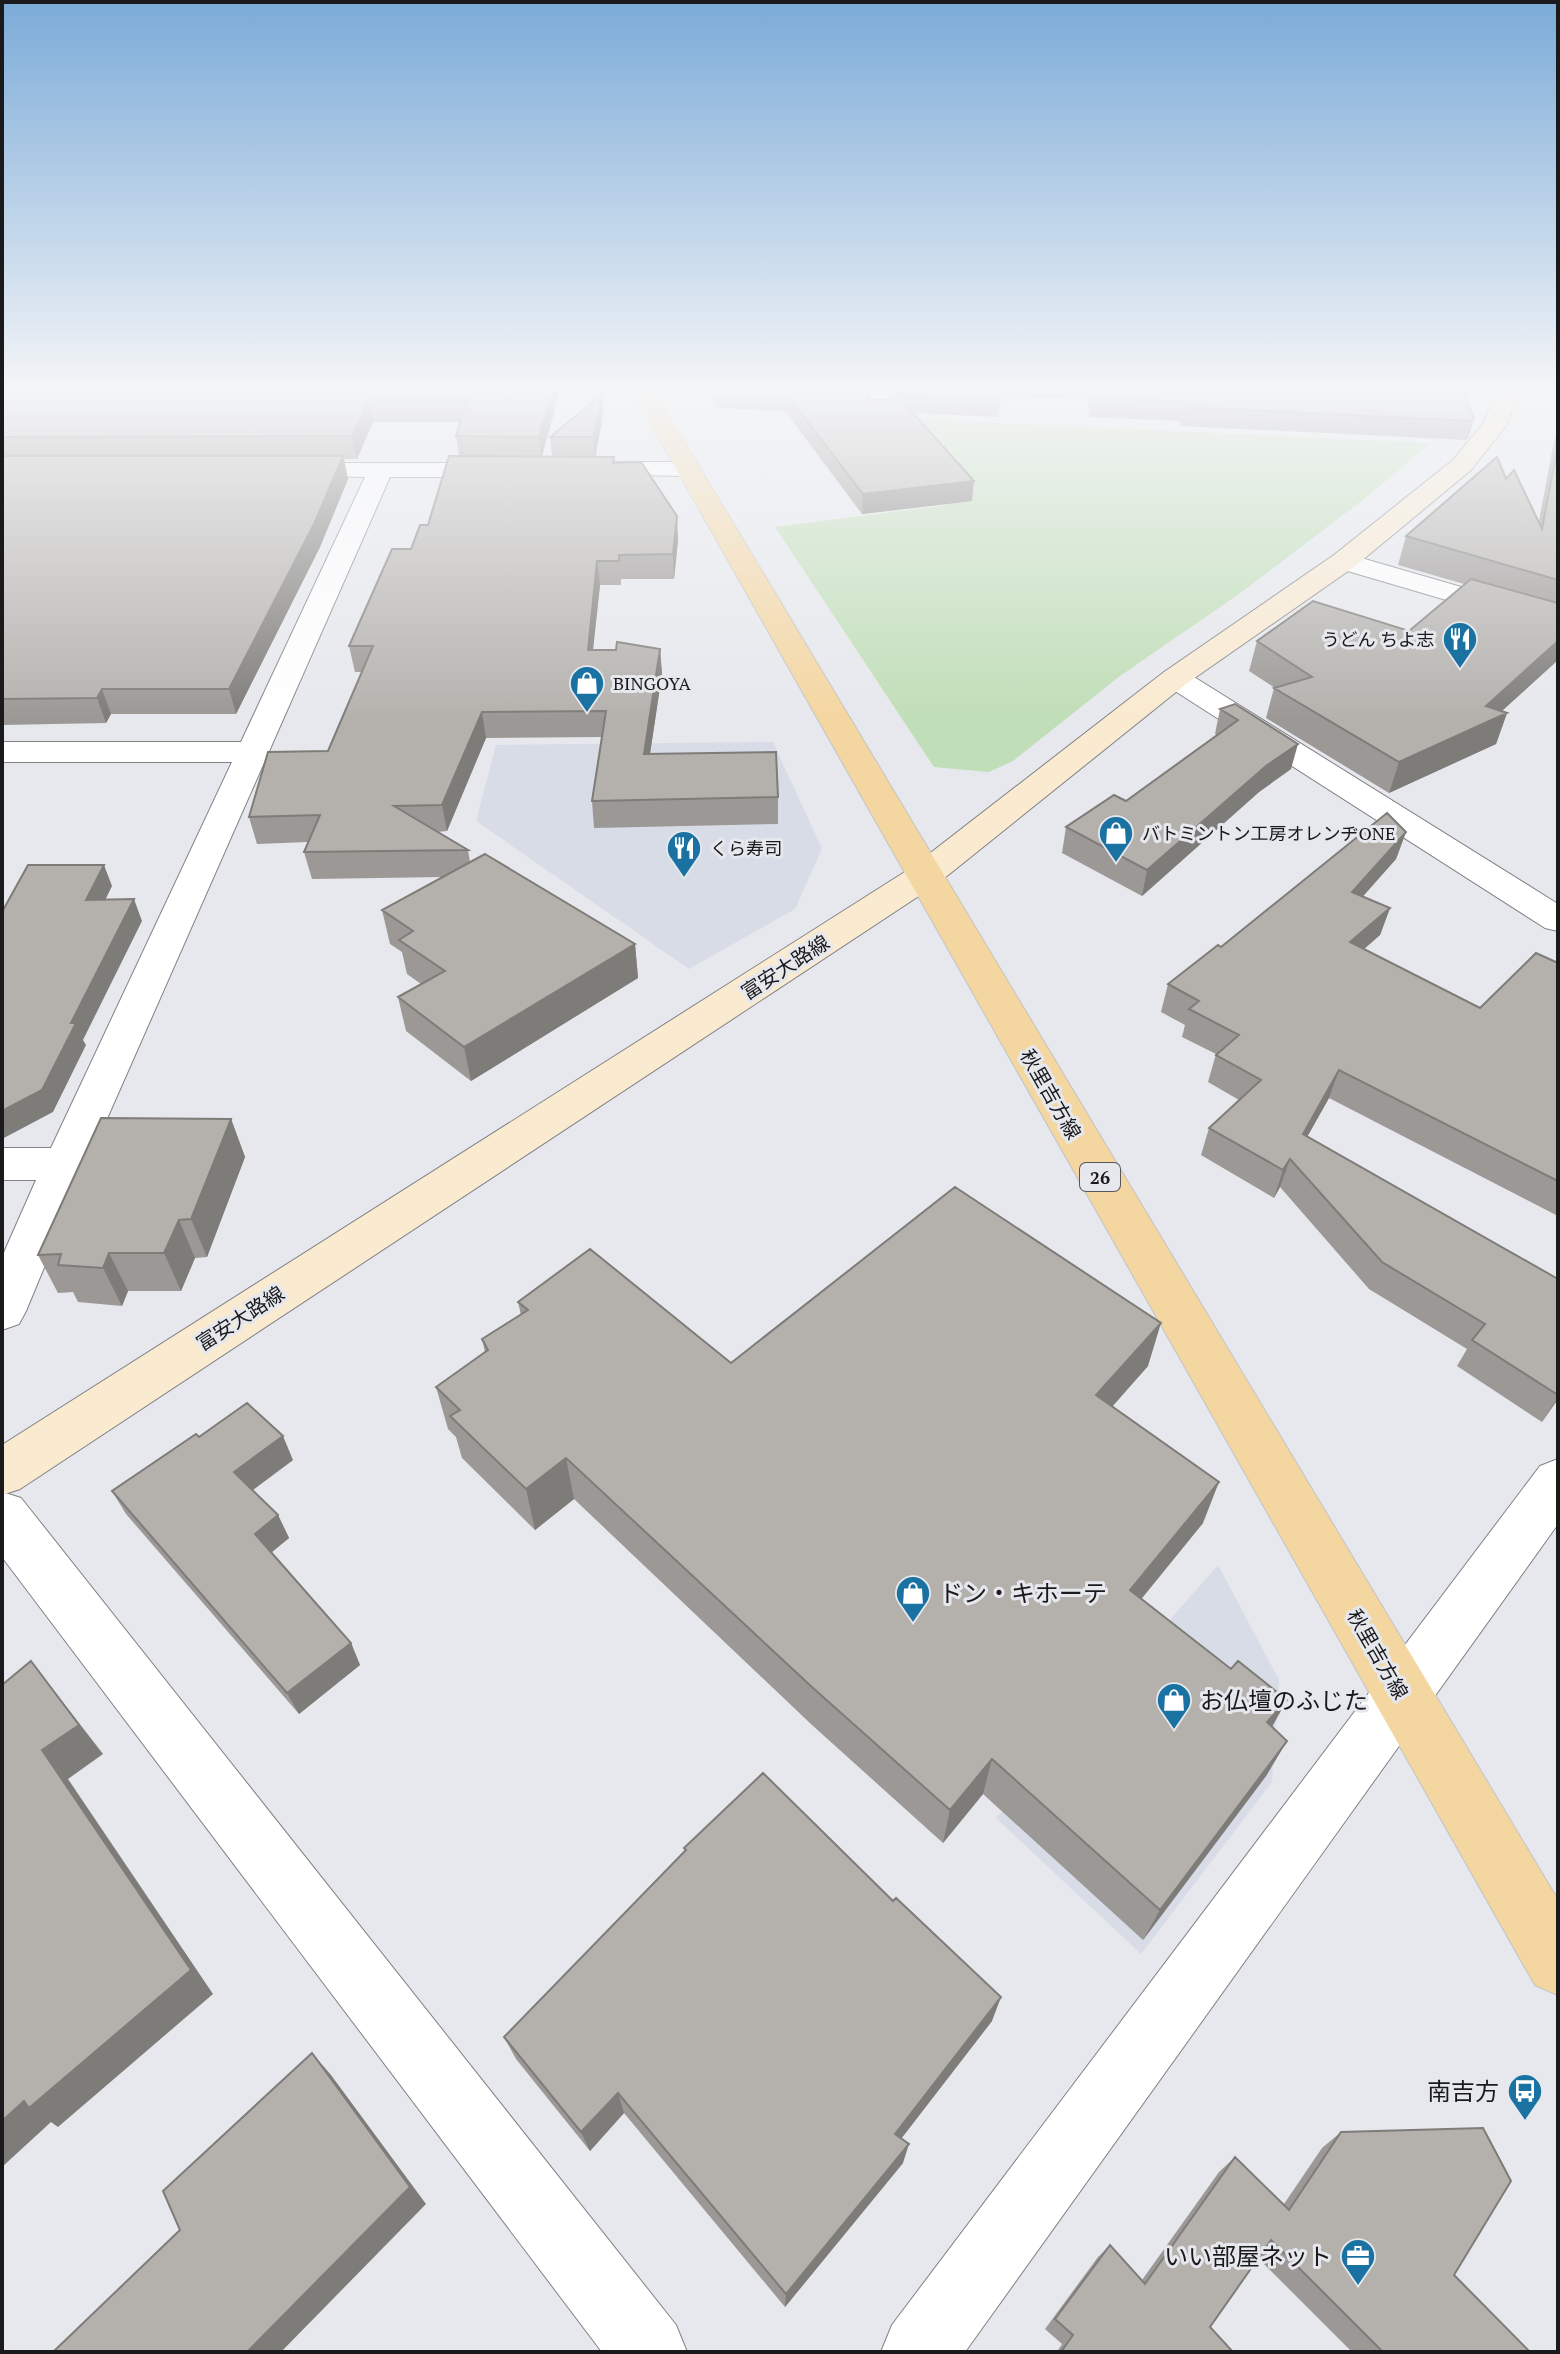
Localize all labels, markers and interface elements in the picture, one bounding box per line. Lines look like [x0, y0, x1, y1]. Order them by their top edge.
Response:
restaurant icon: うどん ちよ志 [1441, 620, 1479, 670]
place label: うどん ちよ志 [1322, 627, 1434, 651]
shop icon: BINGOYA [568, 664, 606, 714]
place label: BINGOYA [613, 671, 692, 695]
shop icon: バトミントン工房オレンヂONE [1097, 814, 1135, 864]
place label: バトミントン工房オレンヂONE [1142, 821, 1396, 845]
restaurant icon: くら寿司 [665, 829, 703, 879]
place label: くら寿司 [710, 836, 782, 860]
street label: 富安大路線 [736, 928, 834, 1006]
street label: 秋里吉方線 [1014, 1044, 1088, 1144]
road number: 26 [1080, 1163, 1120, 1191]
street label: 富安大路線 [191, 1279, 289, 1357]
shop icon: ドン・キホーテ [894, 1574, 932, 1624]
place label: ドン・キホーテ [939, 1577, 1107, 1609]
street label: 秋里吉方線 [1341, 1604, 1415, 1704]
shop icon: お仏壇のふじた [1155, 1681, 1193, 1731]
place label: お仏壇のふじた [1200, 1684, 1368, 1716]
bus stop icon: 南吉方 [1506, 2072, 1544, 2122]
place label: 南吉方 [1427, 2075, 1499, 2107]
office icon: いい部屋ネット [1339, 2237, 1377, 2287]
place label: いい部屋ネット [1164, 2240, 1332, 2272]

